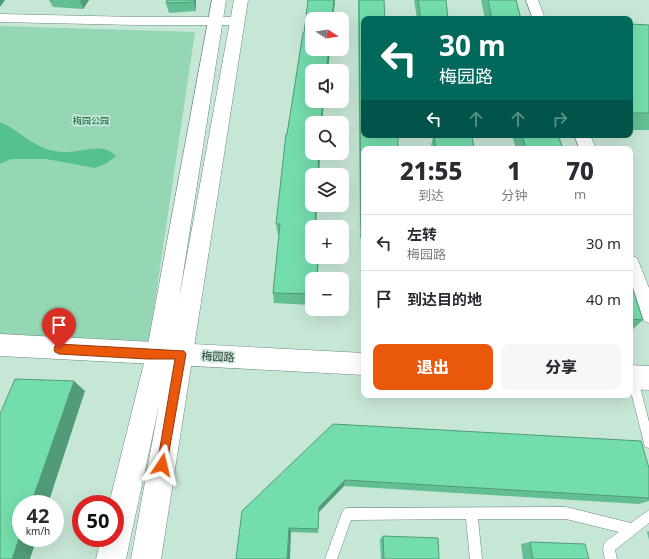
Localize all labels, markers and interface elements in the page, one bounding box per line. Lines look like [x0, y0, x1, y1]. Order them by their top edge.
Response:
north arrow [305, 12, 349, 56]
map controls [305, 12, 349, 316]
text: 30 m [439, 26, 506, 64]
icon: left [373, 32, 425, 84]
button: sound [305, 64, 349, 108]
text: 梅园路 [439, 64, 493, 88]
icon: left [423, 108, 445, 130]
icon: ahead [465, 108, 487, 130]
icon: ahead [507, 108, 529, 130]
icon: right [549, 108, 571, 130]
park label: 梅园公园 [73, 114, 109, 127]
button: search [305, 116, 349, 160]
text: 21:55 [400, 154, 462, 187]
text: 1 [507, 154, 521, 187]
text: 70 [566, 154, 594, 187]
button: layers [305, 168, 349, 212]
text: m [574, 185, 586, 203]
text: 到达 [418, 186, 444, 204]
text: 分钟 [501, 186, 527, 204]
button: + [305, 220, 349, 264]
text: 左转 [407, 224, 437, 244]
icon: left [373, 232, 395, 254]
text: 30 m [586, 233, 621, 253]
text: 梅园路 [407, 245, 446, 263]
button: − [305, 272, 349, 316]
icon: arrive [373, 288, 395, 310]
text: 到达目的地 [407, 289, 482, 309]
text: 40 m [586, 289, 621, 309]
pin [42, 308, 76, 349]
icon: arrive [48, 314, 70, 336]
button: 退出 [373, 344, 493, 390]
button: 分享 [501, 344, 621, 390]
street label: 梅园路 [201, 348, 235, 364]
position arrow [141, 444, 183, 486]
speed limit sign: 50 [72, 495, 124, 547]
text: 42 [27, 502, 49, 529]
text: km/h [26, 524, 50, 538]

